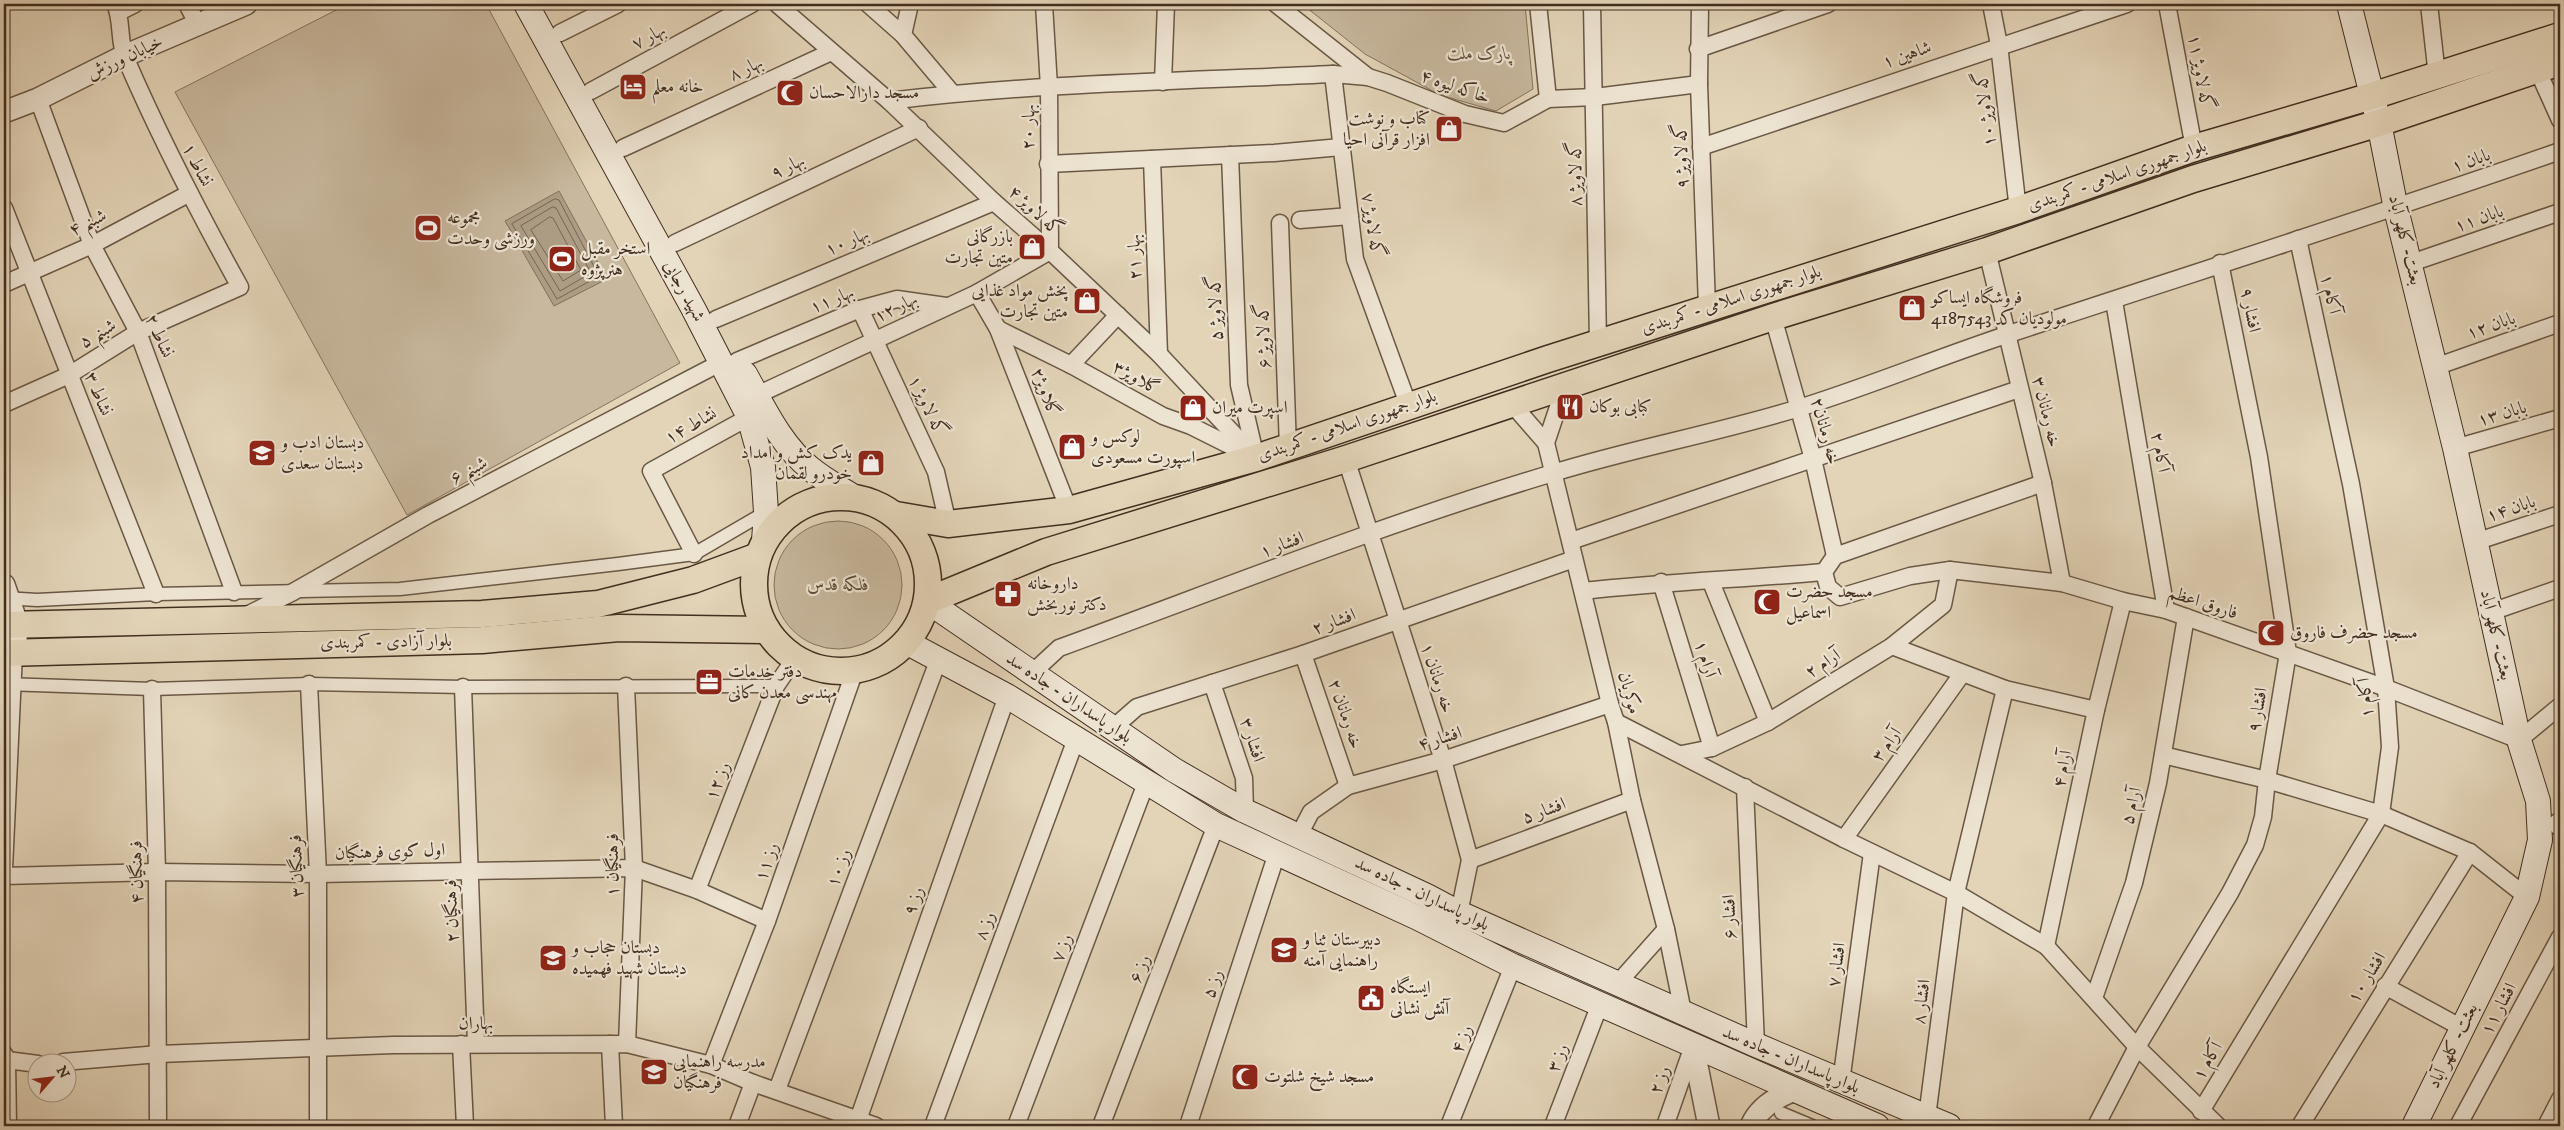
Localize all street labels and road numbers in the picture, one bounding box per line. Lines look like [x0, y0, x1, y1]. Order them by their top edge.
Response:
street label: بهار ۷ [628, 19, 670, 55]
street label: خیابان ورزش [83, 31, 167, 85]
street label: گه لاویژ ۱۱ [2183, 32, 2220, 111]
street label: شاهین ۱ [1880, 36, 1934, 74]
street label: بهار ۸ [725, 52, 767, 86]
street label: خاکه لیوه ۴ [1417, 64, 1493, 109]
street label: گه لاویژ ۱۰ [1967, 70, 2002, 148]
street label: بهار ۲۰ [1018, 104, 1040, 150]
street label: گه لاویژ ۹ [1667, 123, 1694, 189]
street label: بلوار جمهوری اسلامی - کمربندی [2025, 135, 2209, 217]
street label: نشاط ۱ [177, 140, 217, 190]
street label: گه لاویژ ۸ [1561, 141, 1588, 207]
street label: بابان ۱ [2449, 144, 2493, 178]
street label: بهار ۹ [767, 150, 809, 184]
street label: گه لاویژ ۴ [1003, 179, 1069, 241]
street label: گه لاویژ ۷ [1356, 191, 1391, 259]
street label: بعثت- کلهر آباد [2383, 193, 2427, 287]
street label: بابان ۱۱ [2452, 200, 2506, 238]
street label: شبنم ۴ [66, 205, 113, 247]
street label: بهار ۱۰ [822, 223, 872, 261]
street label: بهار ۲۱ [1123, 234, 1147, 280]
street label: شهید رجایی [658, 257, 710, 325]
street label: بلوار جمهوری اسلامی - کمربندی [1638, 260, 1824, 340]
street label: آکام ۱ [2311, 272, 2345, 319]
street label: گه لاویژ ۵ [1201, 275, 1228, 341]
street label: بهار ۱۱ [807, 281, 857, 319]
street label: افشار ۹ [2235, 286, 2265, 334]
street label: بهار ۱۲ [871, 288, 921, 328]
street label: گه لاویژ ۶ [1249, 303, 1276, 369]
street label: بابان ۱۲ [2464, 307, 2518, 345]
street label: نشاط ۲ [140, 311, 178, 361]
street label: شبنم ۵ [76, 315, 124, 359]
street label: گلاویژ۳ [1109, 355, 1164, 400]
street label: گلاویژ۲ [1026, 364, 1065, 419]
street label: نشاط ۳ [79, 369, 117, 419]
street label: گه لاویژ ۱ [903, 371, 954, 440]
street label: خه رمانان ۳ [2027, 374, 2065, 450]
street label: بلوار جمهوری اسلامی - کمربندی [1255, 385, 1439, 467]
street label: خه رمانان۲ [1806, 395, 1844, 467]
street label: بابان ۱۳ [2475, 396, 2529, 432]
street label: نشاط ۱۴ [661, 403, 721, 449]
street label: آکام ۲ [2142, 430, 2175, 477]
street label: شبنم ۶ [447, 452, 494, 495]
street label: بابان ۱۴ [2484, 491, 2538, 527]
street label: افشار ۱ [1257, 527, 1307, 563]
street label: فاروق اعظم [2164, 581, 2241, 629]
street label: بعثت- کلهر آباد [2475, 588, 2517, 682]
street label: افشار ۲ [1309, 604, 1359, 640]
street label: بلوار آزادی - کمربندی [320, 630, 452, 654]
street label: آرام ۱ [1685, 638, 1722, 683]
street label: خه رمانان ۱ [1415, 640, 1459, 716]
street label: آرام ۲ [1801, 644, 1849, 687]
street label: بلوار پاسداران - جاده سد [1001, 648, 1136, 749]
street label: موکریان [1613, 669, 1645, 717]
street label: آکام ۱ [2353, 674, 2383, 719]
street label: خه رمانان ۲ [1323, 676, 1367, 752]
street label: افشار ۹ [2243, 686, 2273, 734]
street label: افشار ۳ [1235, 715, 1269, 765]
street label: افشار ۴ [1415, 722, 1465, 756]
street label: آرام ۳ [1867, 722, 1911, 769]
street label: آرام ۴ [2048, 746, 2082, 790]
street label: رز ۱۲ [701, 759, 735, 803]
street label: آرام ۵ [2117, 783, 2152, 828]
street label: افشار ۵ [1519, 793, 1569, 829]
street label: فرهنگیان ۱ [602, 833, 624, 897]
street label: فرهنگیان ۳ [285, 834, 309, 898]
street label: اول کوی فرهنگیان [334, 839, 446, 865]
street label: فرهنگیان ۴ [125, 840, 149, 904]
street label: رز ۱۱ [750, 840, 784, 884]
street label: رز ۱۰ [822, 846, 856, 890]
street label: بلوار پاسداران - جاده سد [1350, 852, 1493, 937]
street label: فرهنگیان ۲ [440, 879, 464, 943]
street label: رز ۹ [899, 884, 929, 918]
street label: افشار ۶ [1718, 894, 1742, 940]
street label: رز ۸ [970, 909, 1000, 943]
street label: رز ۷ [1047, 931, 1077, 965]
street label: افشار ۷ [1823, 941, 1851, 989]
street label: افشار ۱۰ [2343, 948, 2391, 1007]
street label: رز ۶ [1125, 952, 1155, 986]
street label: رز ۵ [1198, 967, 1228, 1001]
street label: افشار ۸ [1908, 978, 1936, 1026]
street label: افشار ۱۱ [2476, 979, 2522, 1039]
street label: بعثت- کلهر آباد [2423, 1000, 2483, 1092]
street label: بهاران [458, 1013, 494, 1035]
street label: بلوار پاسداران - جاده سد [1718, 1021, 1863, 1100]
street label: رز ۴ [1446, 1022, 1478, 1056]
street label: آکام ۱ [2188, 1036, 2232, 1086]
street label: رز ۳ [1543, 1041, 1573, 1075]
street label: رز ۲ [1645, 1063, 1675, 1097]

